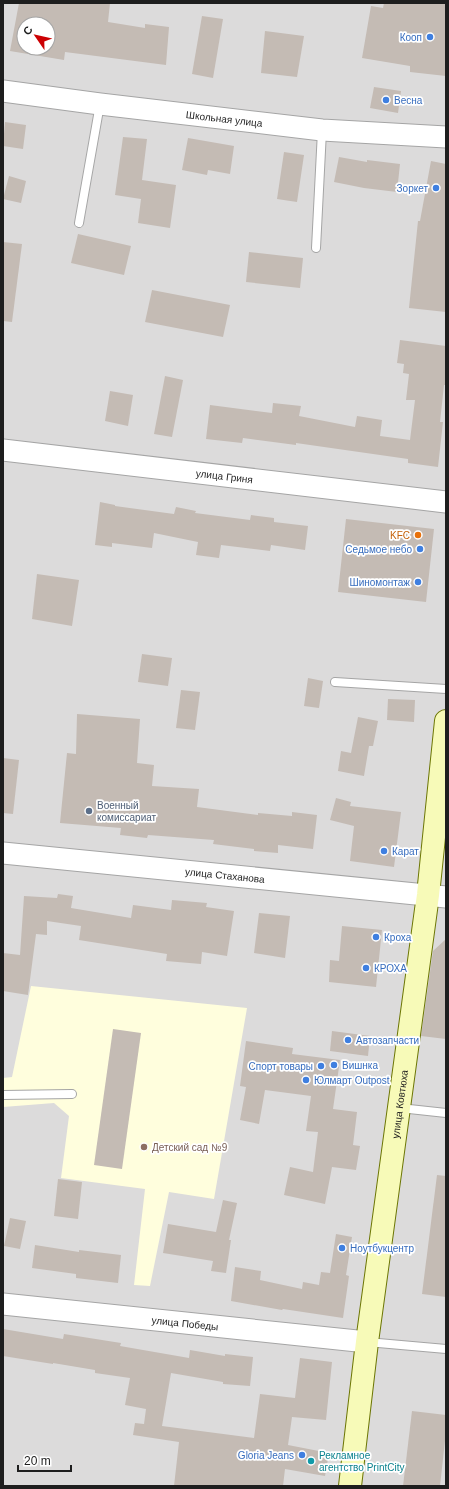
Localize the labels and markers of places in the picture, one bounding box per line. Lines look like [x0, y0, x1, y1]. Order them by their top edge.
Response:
place label: Кооп [400, 32, 422, 43]
marker: Кооп [425, 32, 435, 42]
marker: Весна [381, 95, 391, 105]
place label: Весна [394, 95, 423, 106]
place label: Зоркет [397, 183, 428, 194]
marker: Зоркет [431, 183, 441, 193]
place label: KFC [390, 530, 410, 541]
marker: KFC [413, 530, 423, 540]
place label: Седьмое небо [345, 544, 412, 555]
marker: Седьмое небо [415, 544, 425, 554]
place label: Шиномонтаж [349, 577, 410, 588]
marker: Шиномонтаж [413, 577, 423, 587]
place label: Военный комиссариат [97, 800, 157, 823]
marker: Военный комиссариат [84, 806, 94, 816]
marker: Карат [379, 846, 389, 856]
place label: Карат [392, 846, 419, 857]
marker: Кроха [371, 932, 381, 942]
place label: Кроха [384, 932, 412, 943]
marker: КРОХА [361, 963, 371, 973]
place label: КРОХА [374, 963, 407, 974]
marker: Автозапчасти [343, 1035, 353, 1045]
place label: Автозапчасти [356, 1035, 419, 1046]
marker: Вишнка [329, 1060, 339, 1070]
place label: Вишнка [342, 1060, 378, 1071]
place label: Спорт товары [249, 1061, 313, 1072]
marker: Спорт товары [316, 1061, 326, 1071]
marker: Юлмарт Outpost [301, 1075, 311, 1085]
place label: Юлмарт Outpost [314, 1075, 390, 1086]
marker: Детский сад №9 [139, 1142, 149, 1152]
place label: Детский сад №9 [152, 1142, 228, 1153]
marker: Ноутбукцентр [337, 1243, 347, 1253]
place label: Ноутбукцентр [350, 1243, 414, 1254]
place label: Gloria Jeans [238, 1450, 294, 1461]
marker: Gloria Jeans [297, 1450, 307, 1460]
place label: Рекламное агентство PrintCity [319, 1450, 404, 1473]
marker: Рекламное агентство PrintCity [306, 1456, 316, 1466]

